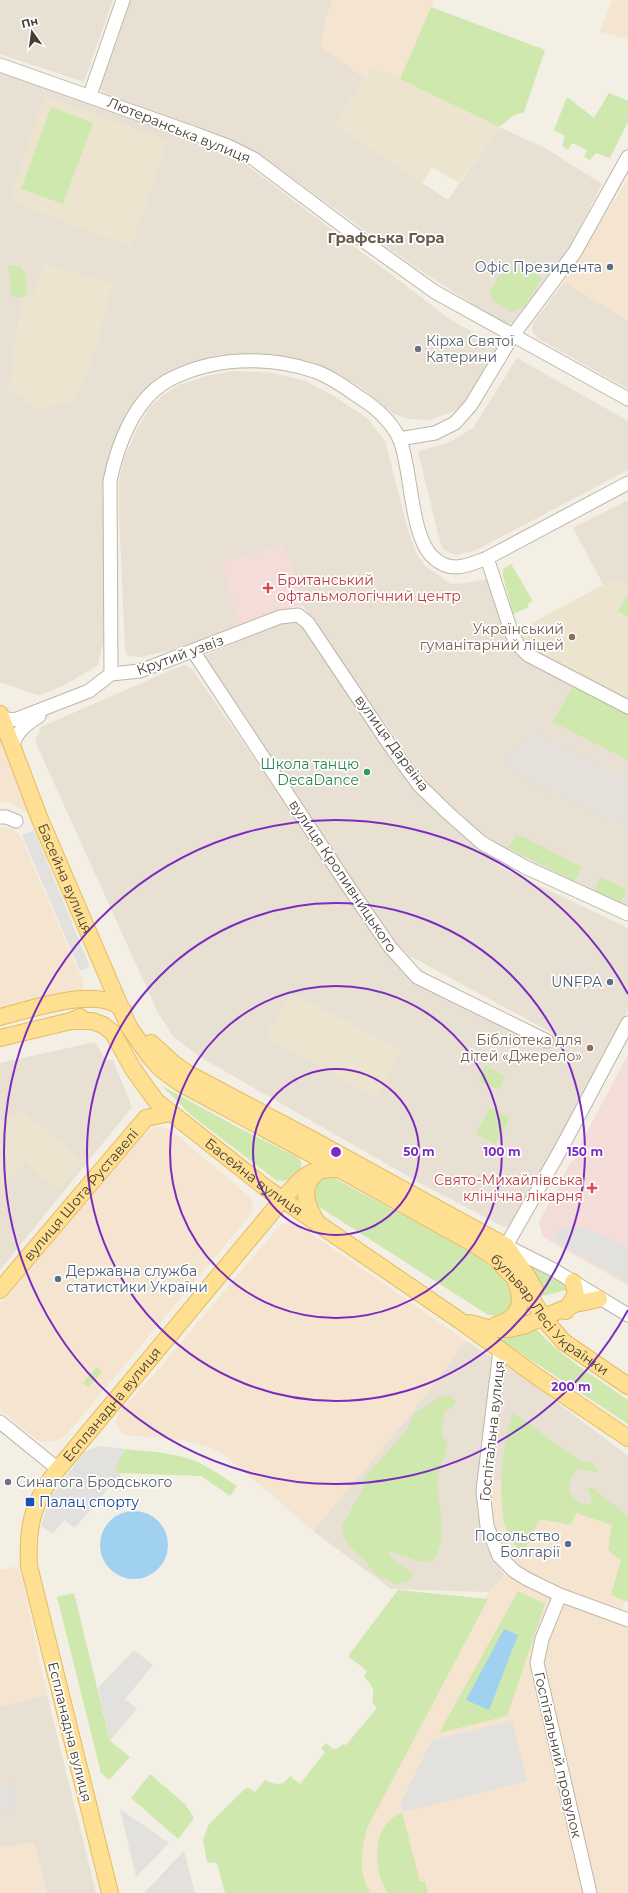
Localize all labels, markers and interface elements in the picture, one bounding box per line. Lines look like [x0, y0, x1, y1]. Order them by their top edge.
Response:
north arrow [12, 12, 52, 52]
text: Пн [20, 13, 39, 31]
street label: Лютеранська вулиця [105, 93, 253, 167]
district label: Графська Гора [327, 228, 445, 247]
place label: Офіс Президента [475, 258, 602, 276]
marker: Офіс Президента [605, 262, 615, 272]
place label: Кірха Святої Катерини [426, 332, 514, 366]
marker: Кірха Святої Катерини [413, 344, 423, 354]
place label: Британський офтальмологічний центр [277, 571, 461, 605]
marker: Британський офтальмологічний центр [262, 582, 274, 594]
place label: Український гуманітарний ліцей [420, 620, 564, 654]
street label: Крутий узвіз [134, 631, 226, 679]
marker: Український гуманітарний ліцей [567, 632, 577, 642]
street label: вулиця Дарвіна [351, 691, 433, 795]
place label: Школа танцю DecaDance [260, 755, 359, 789]
marker: Школа танцю DecaDance [362, 767, 372, 777]
street label: вулиця Кропивницького [285, 796, 401, 956]
street label: Басейна вулиця [34, 821, 97, 936]
place label: UNFPA [551, 973, 603, 991]
marker: UNFPA [605, 977, 615, 987]
place label: Бібліотека для дітей «Джерело» [461, 1031, 582, 1065]
marker: Бібліотека для дітей «Джерело» [585, 1043, 595, 1053]
street label: вулиця Шота Руставелі [20, 1125, 142, 1265]
street label: Басейна вулиця [201, 1134, 306, 1220]
text: 50 m [403, 1144, 435, 1159]
text: 100 m [484, 1144, 520, 1159]
text: 150 m [567, 1144, 603, 1159]
centre of rings [329, 1145, 343, 1159]
place label: Свято-Михайлівська клінічна лікарня [434, 1171, 583, 1205]
marker: Свято-Михайлівська клінічна лікарня [586, 1182, 598, 1194]
street label: бульвар Лесі Українки [487, 1250, 612, 1379]
place label: Державна служба статистики України [66, 1262, 208, 1296]
marker: Державна служба статистики України [53, 1274, 63, 1284]
street label: Еспланадна вулиця [59, 1343, 165, 1465]
street label: Госпітальна вулиця [476, 1360, 508, 1502]
text: 200 m [551, 1379, 591, 1394]
place label: Синагога Бродського [16, 1473, 173, 1491]
marker: Синагога Бродського [3, 1477, 13, 1487]
place label: Палац спорту [39, 1493, 139, 1511]
marker: Палац спорту [24, 1496, 36, 1508]
place label: Посольство Болгарії [474, 1527, 560, 1561]
marker: Посольство Болгарії [563, 1539, 573, 1549]
street label: Еспланадна вулиця [44, 1660, 96, 1804]
street label: Госпітальний провулок [530, 1670, 586, 1840]

